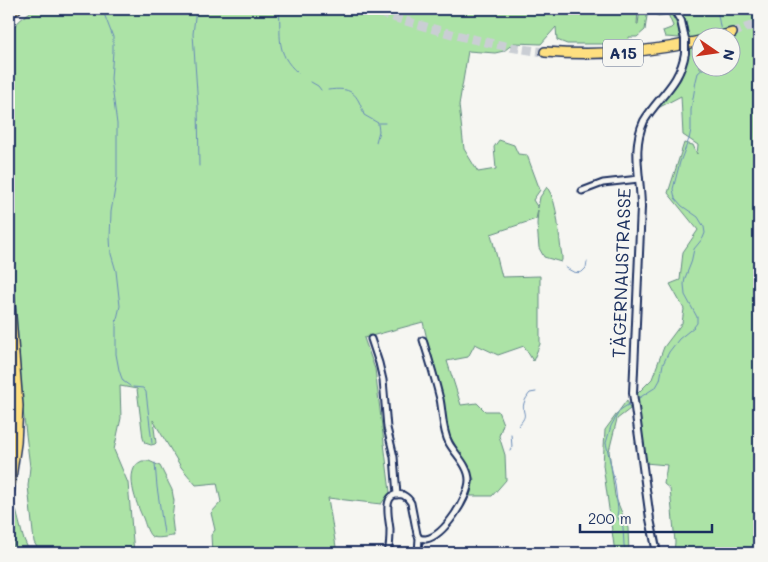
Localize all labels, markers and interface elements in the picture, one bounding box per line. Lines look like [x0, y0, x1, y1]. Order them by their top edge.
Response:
north arrow [690, 28, 740, 78]
road number: A15 [603, 40, 643, 66]
text: N [719, 48, 740, 62]
street label: TÄGERNAUSTRASSE [606, 188, 636, 358]
scale bar [580, 502, 713, 534]
text: 200 m [588, 508, 632, 528]

